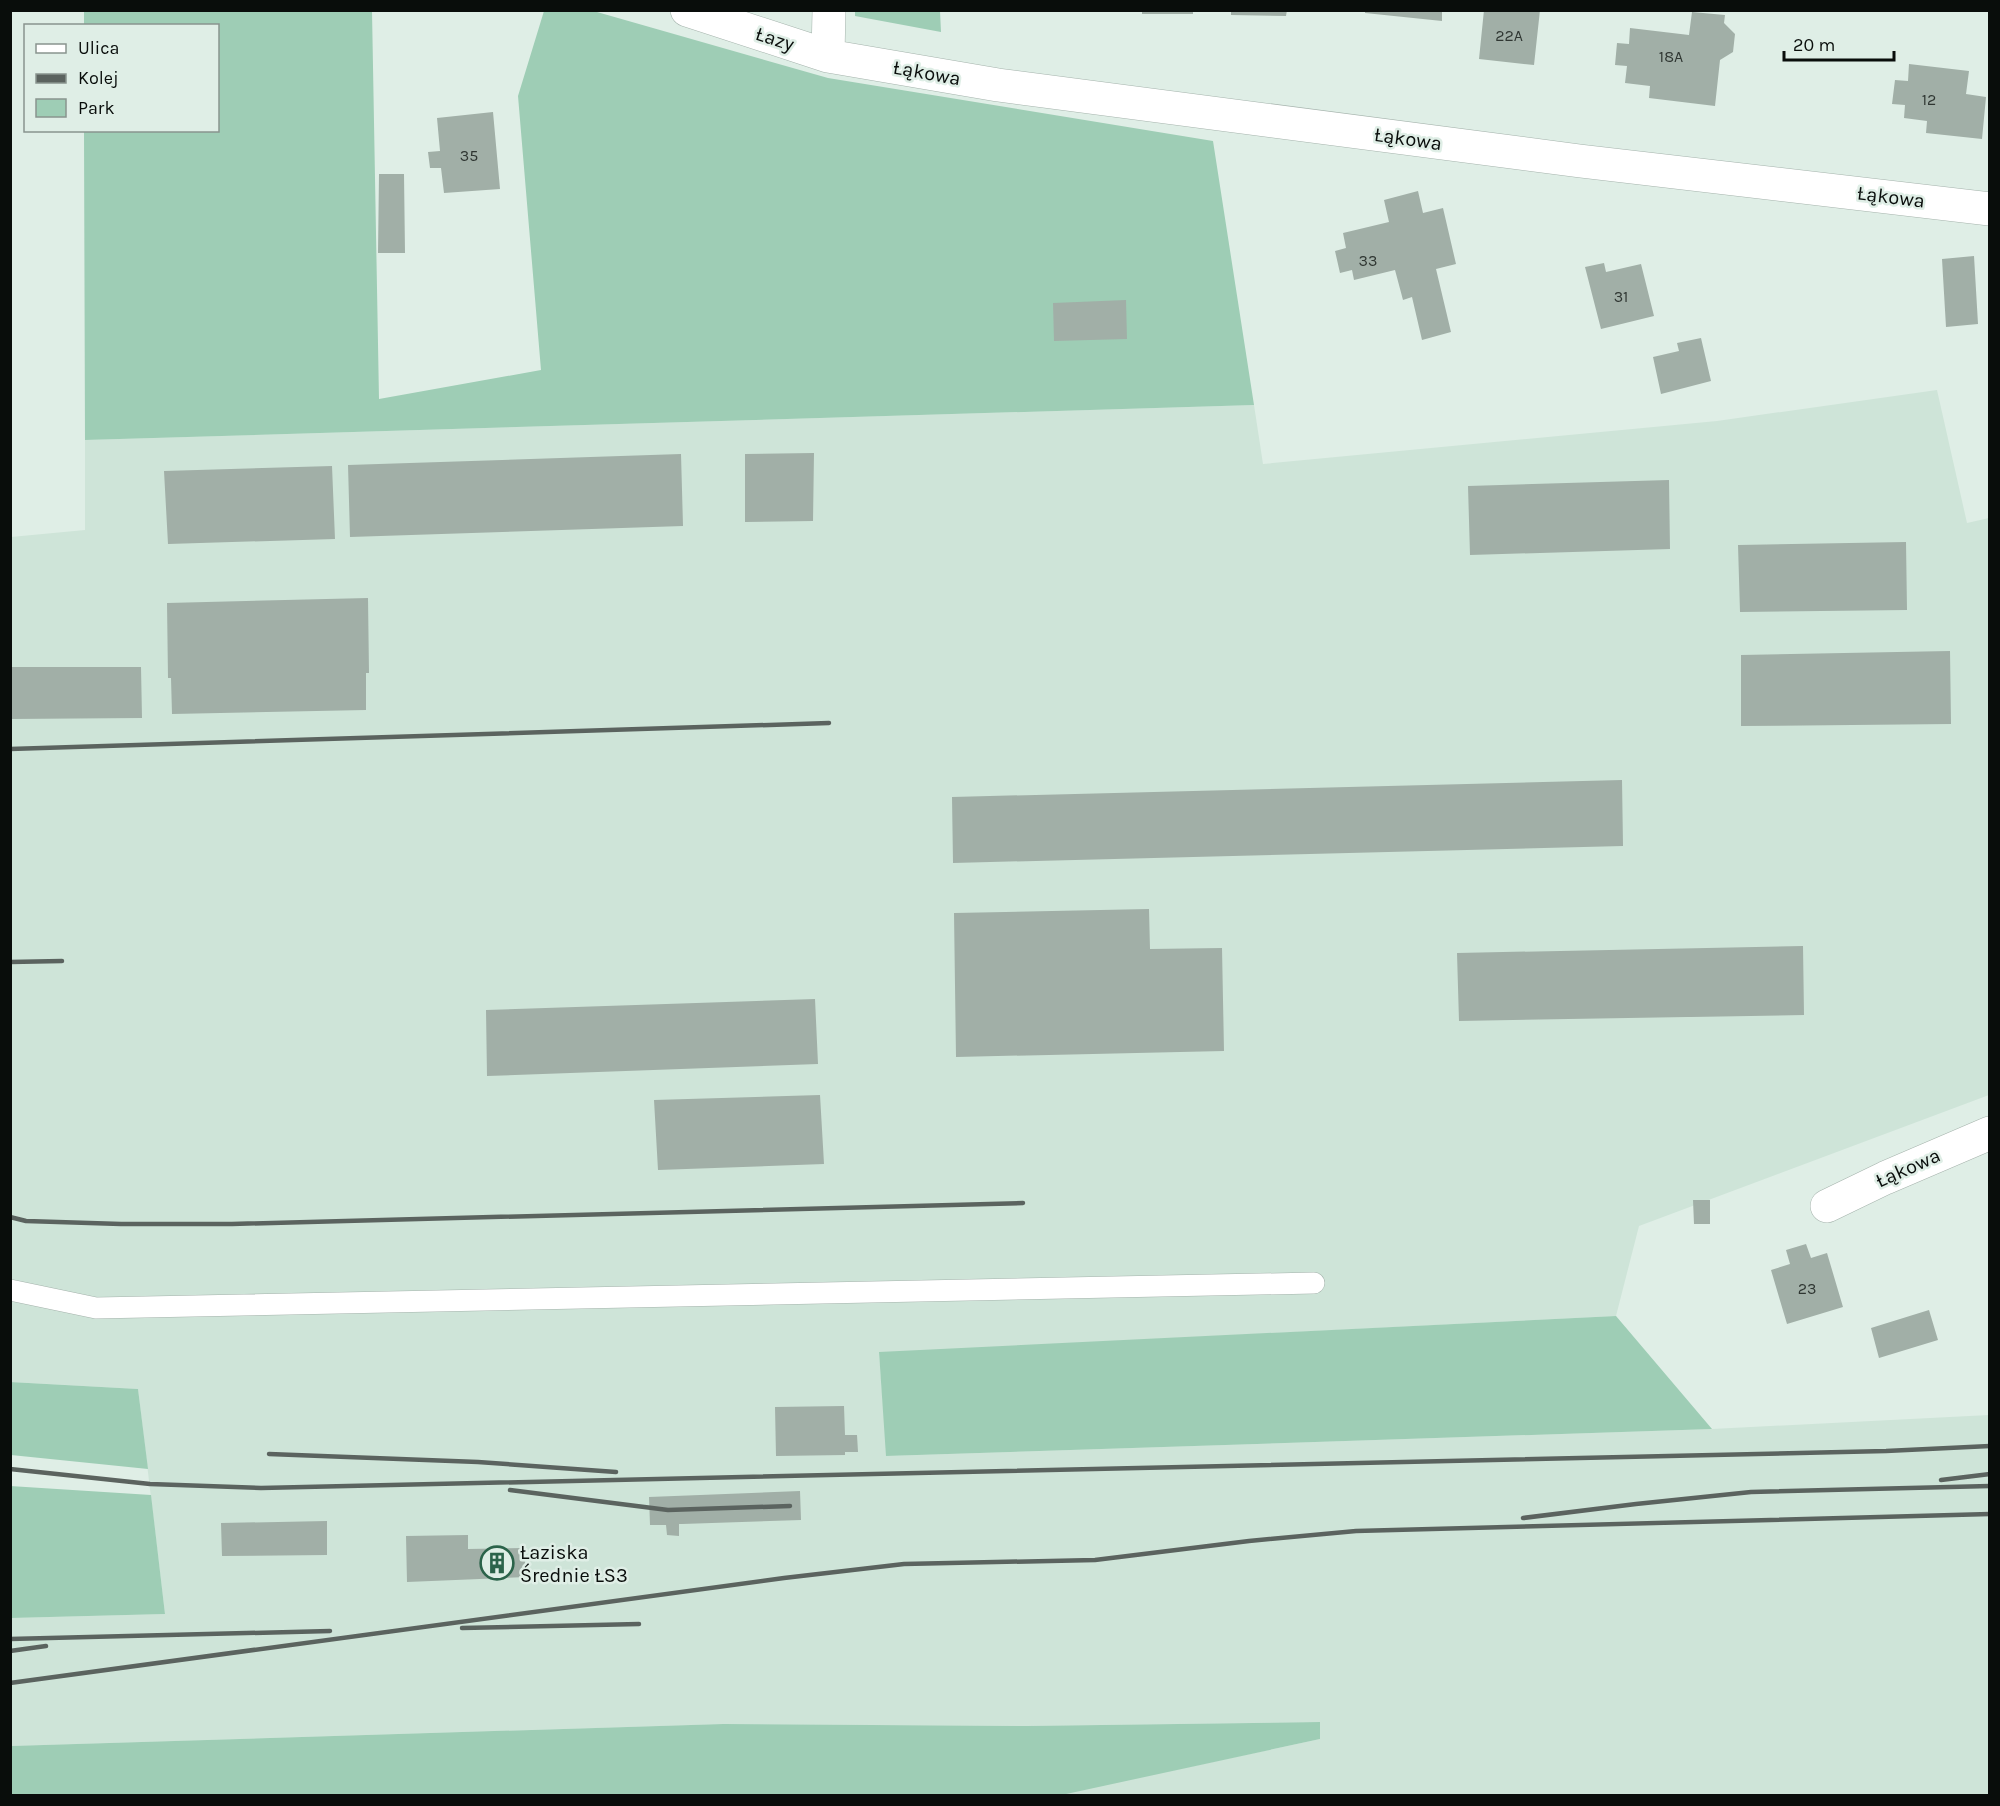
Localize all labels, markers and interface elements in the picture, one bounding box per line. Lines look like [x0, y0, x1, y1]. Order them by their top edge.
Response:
street label: Łazy [753, 22, 797, 56]
legend [24, 24, 219, 132]
scale bar [1784, 24, 1894, 62]
house number: 22A [1495, 26, 1523, 45]
text: 20 m [1793, 34, 1835, 56]
text: Ulica [78, 37, 119, 59]
house number: 18A [1659, 47, 1683, 66]
street label: Łąkowa [891, 56, 963, 90]
text: Kolej [78, 67, 119, 89]
house number: 12 [1922, 90, 1936, 109]
text: Park [78, 97, 115, 119]
street label: Łąkowa [1373, 123, 1443, 155]
house number: 35 [460, 146, 478, 165]
street label: Łąkowa [1856, 181, 1926, 213]
house number: 33 [1359, 251, 1377, 270]
house number: 31 [1614, 287, 1628, 306]
street label: Łąkowa [1872, 1144, 1944, 1192]
house number: 23 [1798, 1279, 1816, 1298]
place label: Łaziska Średnie ŁS3 [520, 1541, 628, 1587]
building icon: Łaziska Średnie ŁS3 [479, 1545, 515, 1581]

